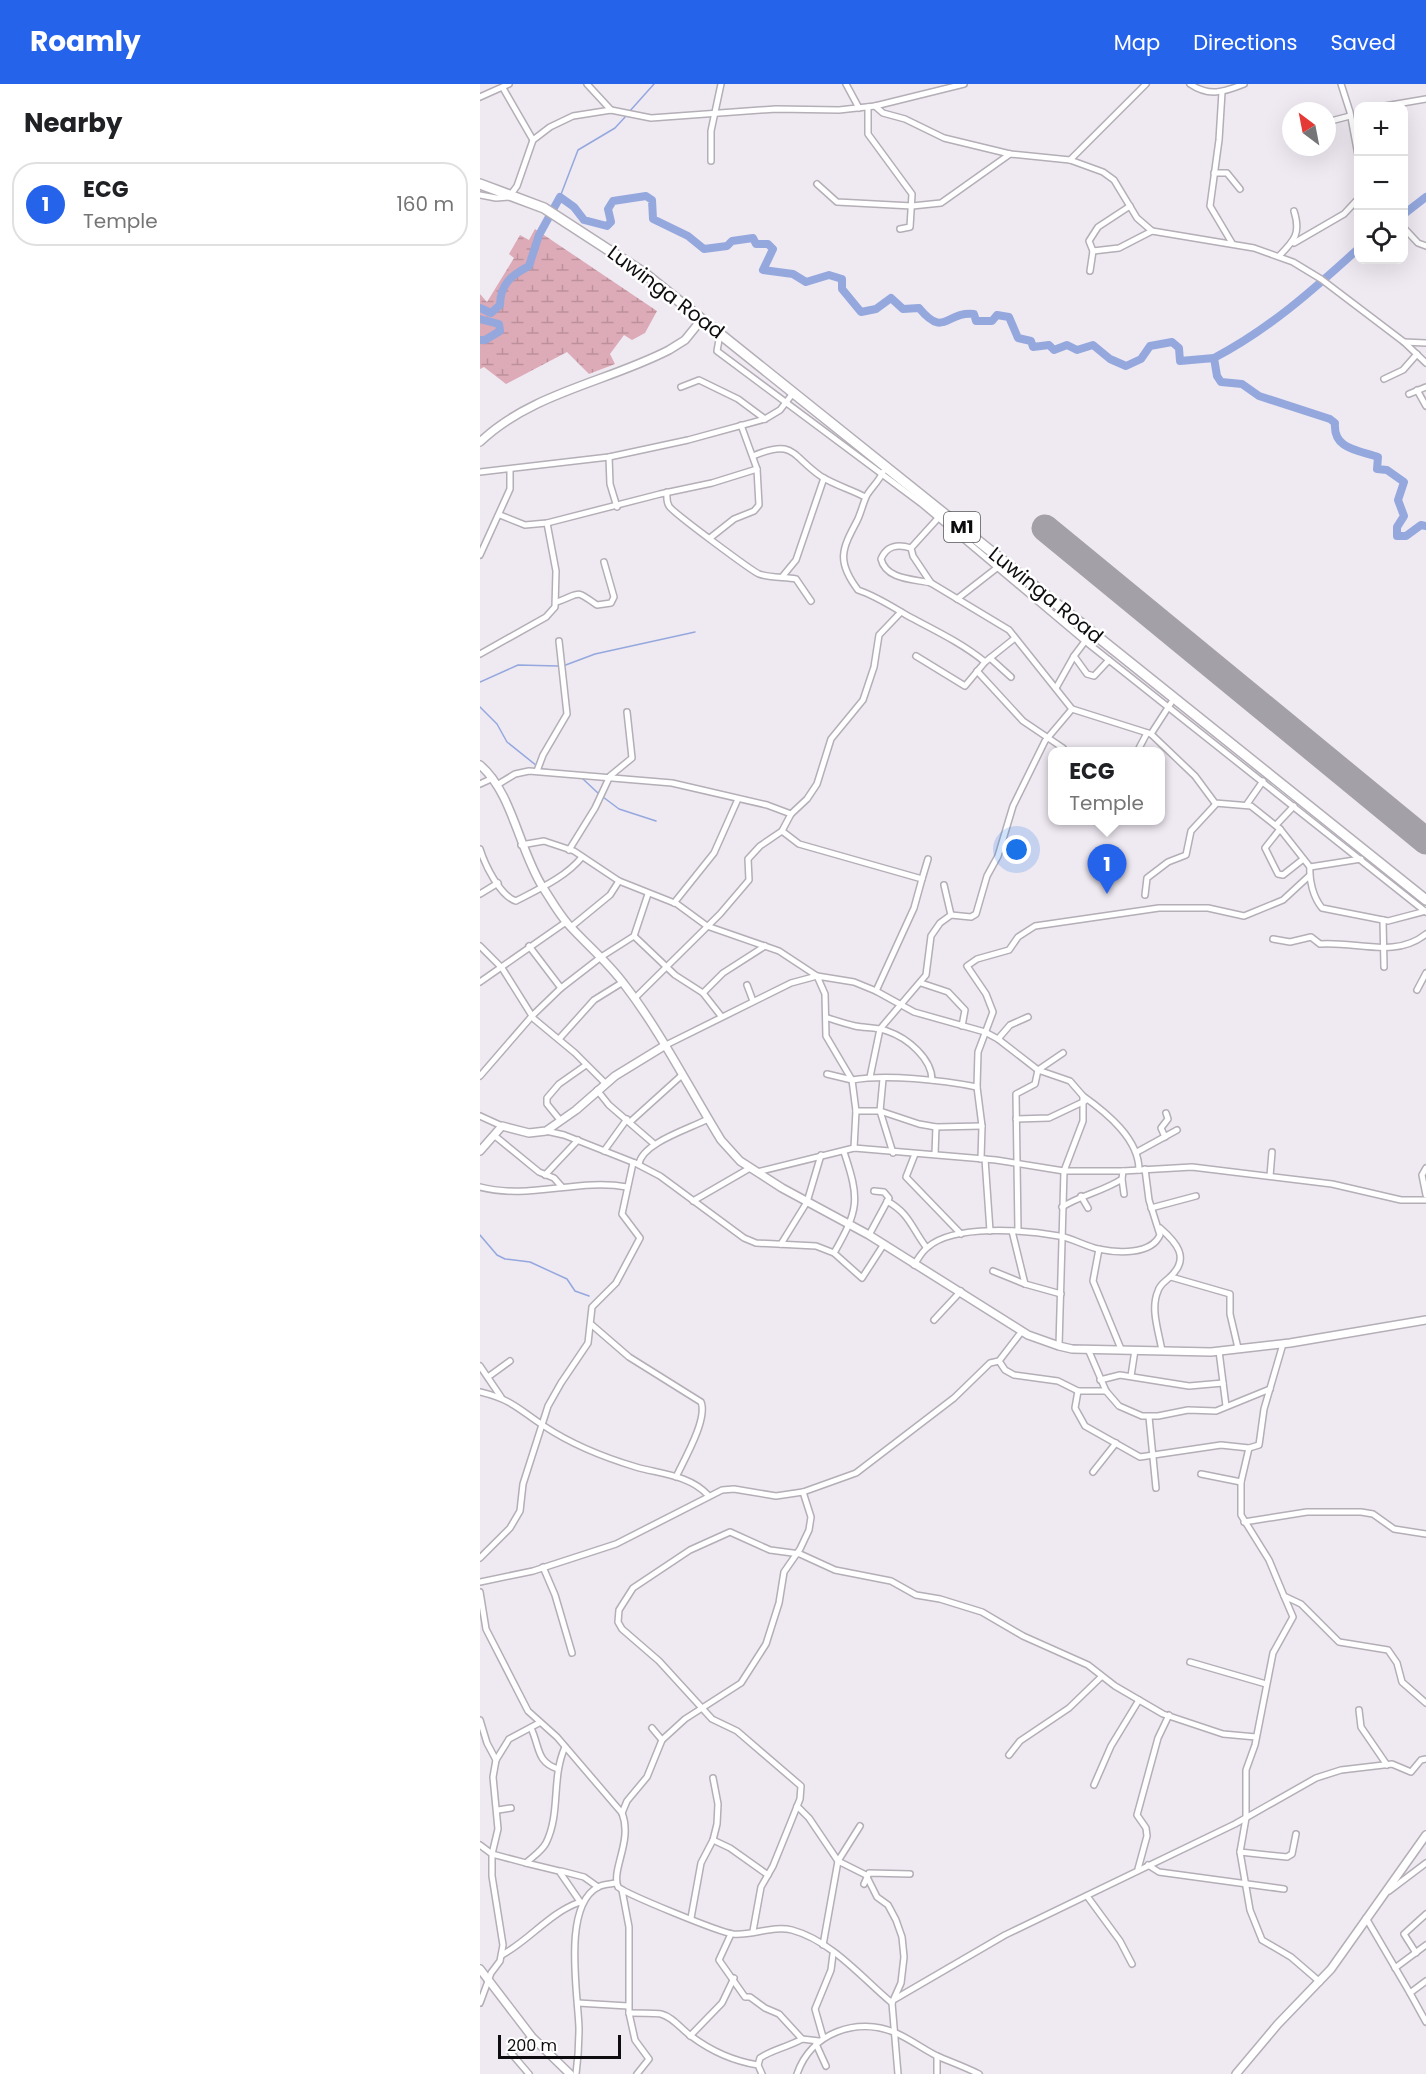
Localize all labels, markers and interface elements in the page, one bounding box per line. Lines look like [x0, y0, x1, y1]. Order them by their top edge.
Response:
text: Roamly [30, 22, 141, 61]
text: Map [1114, 28, 1160, 57]
text: Directions [1193, 28, 1297, 57]
text: Saved [1330, 28, 1396, 57]
north arrow [1282, 102, 1336, 156]
map controls [1354, 102, 1408, 264]
button: + [1354, 102, 1408, 156]
text: Nearby [24, 105, 122, 141]
button: − [1354, 156, 1408, 210]
text: ECG [83, 174, 128, 205]
text: 1 [42, 190, 49, 218]
text: 160 m [396, 190, 454, 218]
text: Temple [83, 207, 158, 235]
button: locate [1354, 210, 1408, 264]
street label: Luwinga Road [602, 239, 730, 345]
road number: M1 [944, 512, 980, 542]
street label: Luwinga Road [983, 540, 1109, 650]
popup [1048, 747, 1165, 825]
text: ECG [1069, 756, 1115, 787]
text: Temple [1069, 789, 1144, 817]
your location [1002, 835, 1031, 864]
pin: 1 [1088, 844, 1126, 894]
scale bar [498, 2032, 621, 2060]
text: 200 m [507, 2034, 557, 2057]

